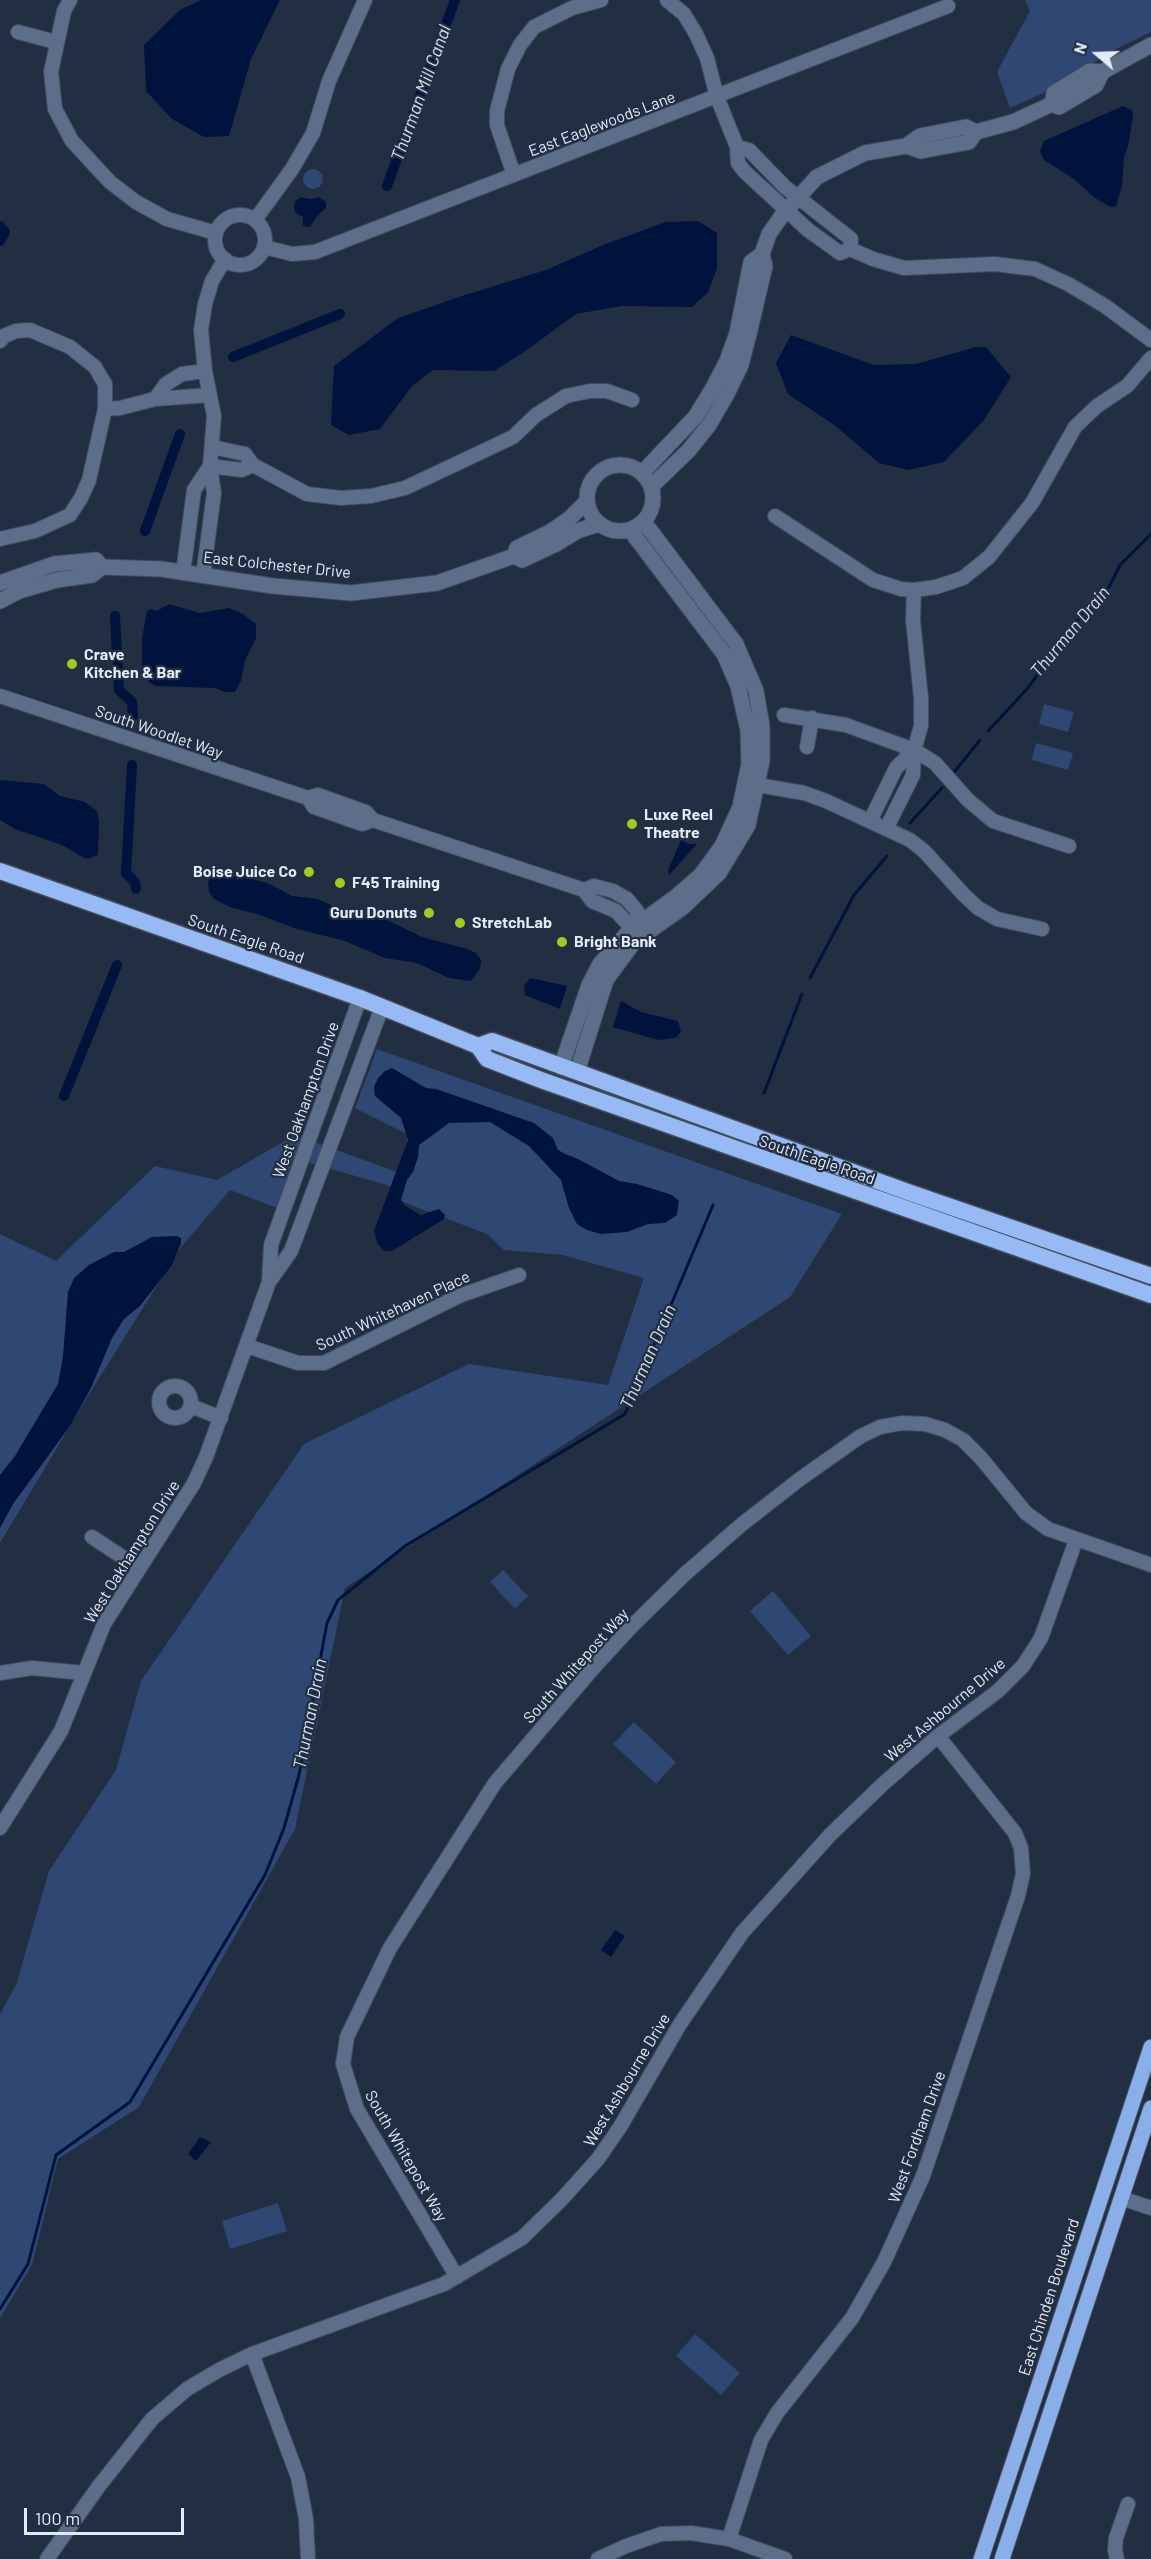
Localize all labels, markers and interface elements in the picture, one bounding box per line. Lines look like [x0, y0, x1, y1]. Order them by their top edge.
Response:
water label: Thurman Mill Canal [386, 22, 456, 164]
north arrow [1067, 24, 1127, 84]
text: N [1069, 40, 1090, 56]
street label: East Eaglewoods Lane [526, 87, 678, 161]
street label: East Colchester Drive [202, 548, 352, 582]
water label: Thurman Drain [1026, 582, 1114, 682]
place label: Crave Kitchen & Bar [84, 645, 181, 683]
marker: Crave Kitchen & Bar [65, 657, 79, 671]
street label: South Woodlet Way [93, 701, 225, 763]
place label: Luxe Reel Theatre [644, 805, 713, 843]
marker: Luxe Reel Theatre [625, 817, 639, 831]
place label: Boise Juice Co [193, 862, 297, 882]
marker: Boise Juice Co [302, 865, 316, 879]
place label: F45 Training [352, 873, 440, 893]
marker: F45 Training [333, 876, 347, 890]
place label: Guru Donuts [330, 903, 417, 923]
marker: Guru Donuts [422, 906, 436, 920]
street label: South Eagle Road [185, 910, 307, 968]
place label: StretchLab [472, 913, 552, 933]
marker: StretchLab [453, 916, 467, 930]
place label: Bright Bank [574, 932, 657, 952]
marker: Bright Bank [555, 935, 569, 949]
street label: West Oakhampton Drive [269, 1019, 343, 1181]
street label: South Eagle Road [756, 1131, 878, 1189]
street label: South Whitehaven Place [313, 1267, 473, 1355]
water label: Thurman Drain [615, 1301, 681, 1413]
street label: West Oakhampton Drive [80, 1477, 184, 1627]
street label: South Whitepost Way [519, 1605, 633, 1727]
street label: West Ashbourne Drive [881, 1654, 1009, 1766]
water label: Thurman Drain [289, 1657, 331, 1771]
street label: West Ashbourne Drive [580, 2010, 674, 2150]
street label: West Fordham Drive [884, 2068, 950, 2206]
street label: South Whitepost Way [361, 2087, 451, 2225]
street label: East Chinden Boulevard [1015, 2216, 1083, 2378]
scale bar [27, 2496, 188, 2534]
text: 100 m [35, 2507, 80, 2529]

